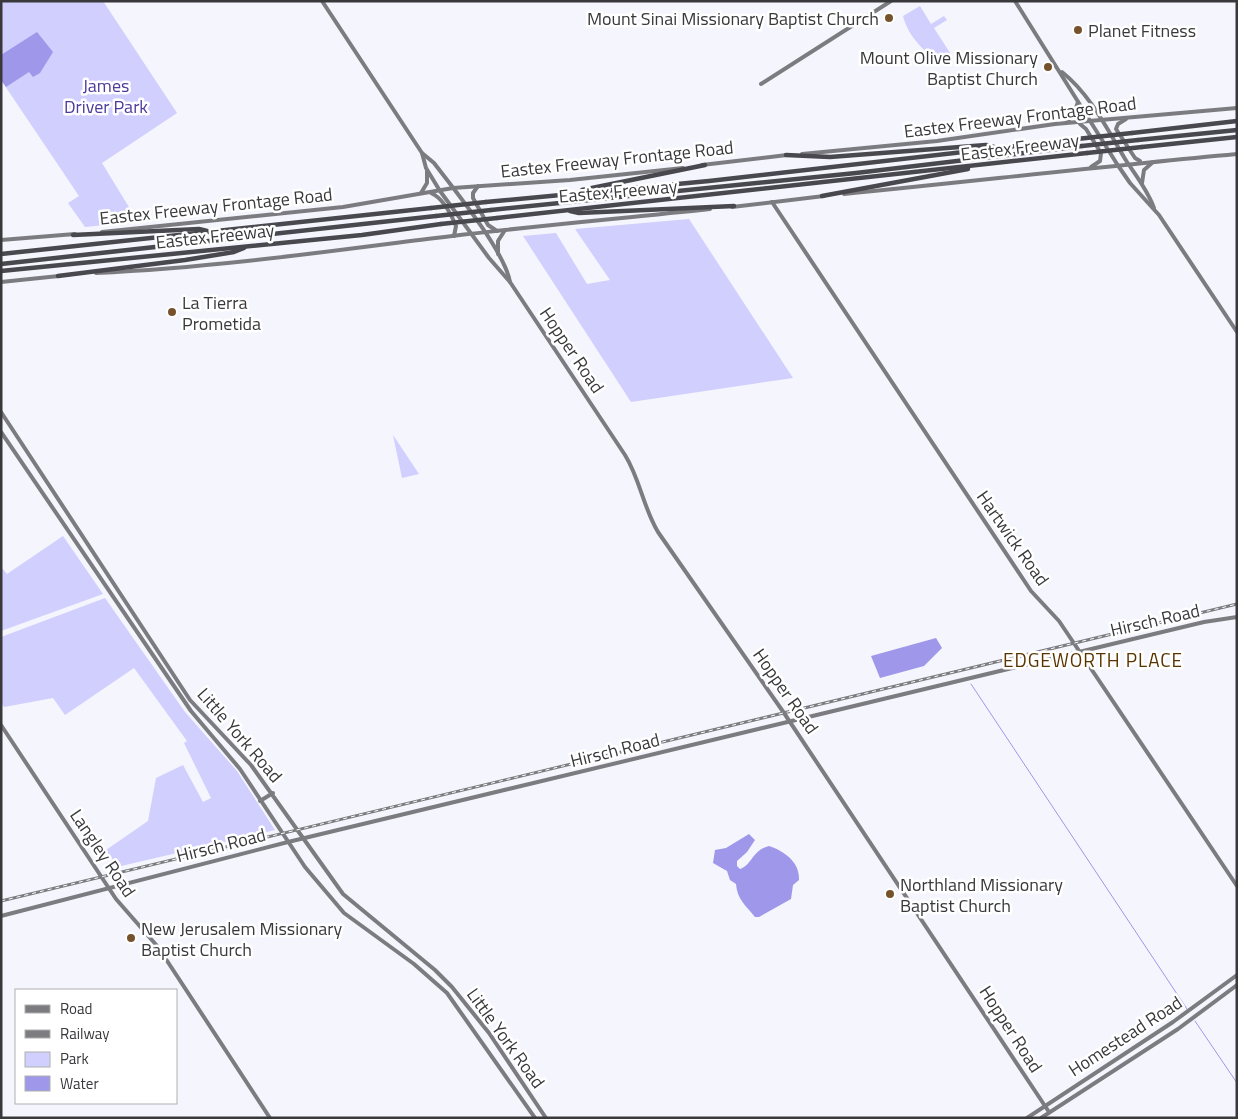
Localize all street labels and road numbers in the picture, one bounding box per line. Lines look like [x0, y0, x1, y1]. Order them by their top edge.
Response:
street label: Eastex Freeway Frontage Road [902, 89, 1138, 145]
street label: Eastex Freeway [959, 126, 1081, 168]
street label: Eastex Freeway Frontage Road [499, 133, 735, 185]
street label: Eastex Freeway [557, 172, 679, 210]
street label: Eastex Freeway Frontage Road [98, 180, 334, 232]
street label: Eastex Freeway [154, 216, 276, 256]
street label: Hopper Road [533, 301, 611, 399]
street label: Hartwick Road [970, 485, 1056, 591]
street label: Hirsch Road [1108, 597, 1202, 643]
street label: Hopper Road [747, 643, 825, 739]
street label: Little York Road [191, 682, 289, 788]
street label: Hirsch Road [568, 726, 662, 774]
street label: Langley Road [63, 803, 143, 903]
street label: Hirsch Road [174, 821, 268, 869]
street label: Hopper Road [973, 980, 1049, 1078]
street label: Little York Road [460, 982, 552, 1094]
street label: Homestead Road [1063, 989, 1187, 1083]

